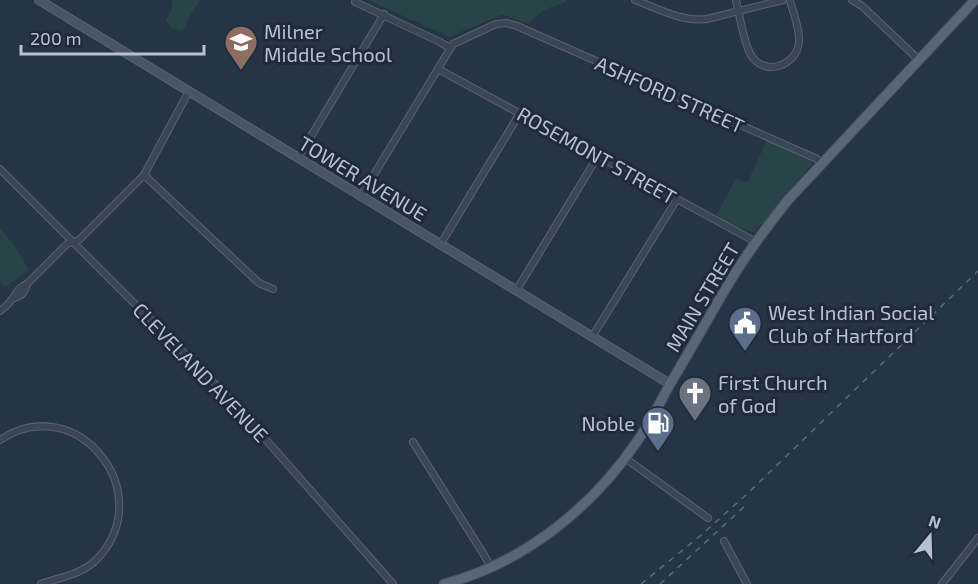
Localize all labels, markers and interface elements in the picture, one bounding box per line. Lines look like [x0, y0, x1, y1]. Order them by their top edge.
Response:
scale bar [21, 18, 204, 56]
place label: Milner Middle School [264, 19, 392, 66]
school or university icon: Milner Middle School [223, 24, 259, 71]
text: 200 m [30, 27, 82, 49]
street label: ASHFORD STREET [592, 50, 748, 138]
street label: ROSEMONT STREET [513, 101, 681, 209]
street label: TOWER AVENUE [295, 130, 431, 226]
street label: MAIN STREET [660, 238, 744, 356]
street label: CLEVELAND AVENUE [128, 297, 274, 447]
place label: West Indian Social Club of Hartford [768, 300, 934, 347]
public building icon: West Indian Social Club of Hartford [727, 305, 763, 352]
place label: First Church of God [718, 370, 828, 417]
church icon: First Church of God [677, 375, 713, 422]
fuel station icon: Noble [640, 405, 676, 452]
place label: Noble [581, 411, 635, 435]
north arrow [900, 506, 960, 566]
text: N [926, 510, 944, 532]

